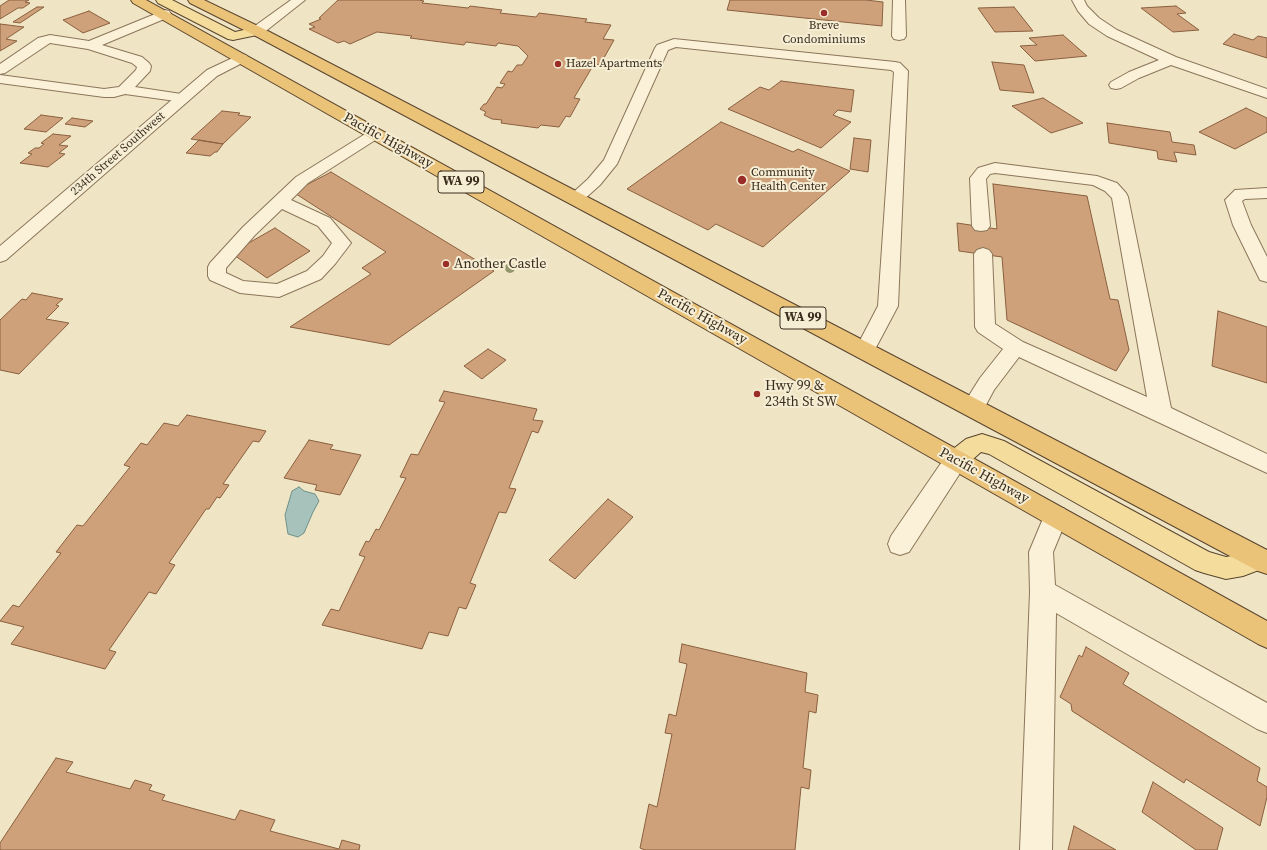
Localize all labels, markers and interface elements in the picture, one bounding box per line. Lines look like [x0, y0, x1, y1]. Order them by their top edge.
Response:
marker: Breve Condominiums [819, 8, 829, 18]
place label: Breve Condominiums [782, 19, 866, 47]
place label: Hazel Apartments [566, 57, 662, 71]
marker: Hazel Apartments [553, 59, 563, 69]
street label: 234th Street Southwest [68, 109, 168, 199]
street label: Pacific Highway [340, 109, 436, 173]
place label: Community Health Center [751, 166, 826, 194]
road number: WA 99 [438, 171, 484, 193]
marker: Community Health Center [736, 174, 748, 186]
place label: Another Castle [454, 256, 547, 272]
marker: Another Castle [441, 259, 451, 269]
street label: Pacific Highway [654, 285, 750, 349]
road number: WA 99 [780, 307, 826, 329]
place label: Hwy 99 & 234th St SW [765, 378, 837, 410]
marker: Hwy 99 & 234th St SW [752, 389, 762, 399]
street label: Pacific Highway [936, 444, 1032, 508]

